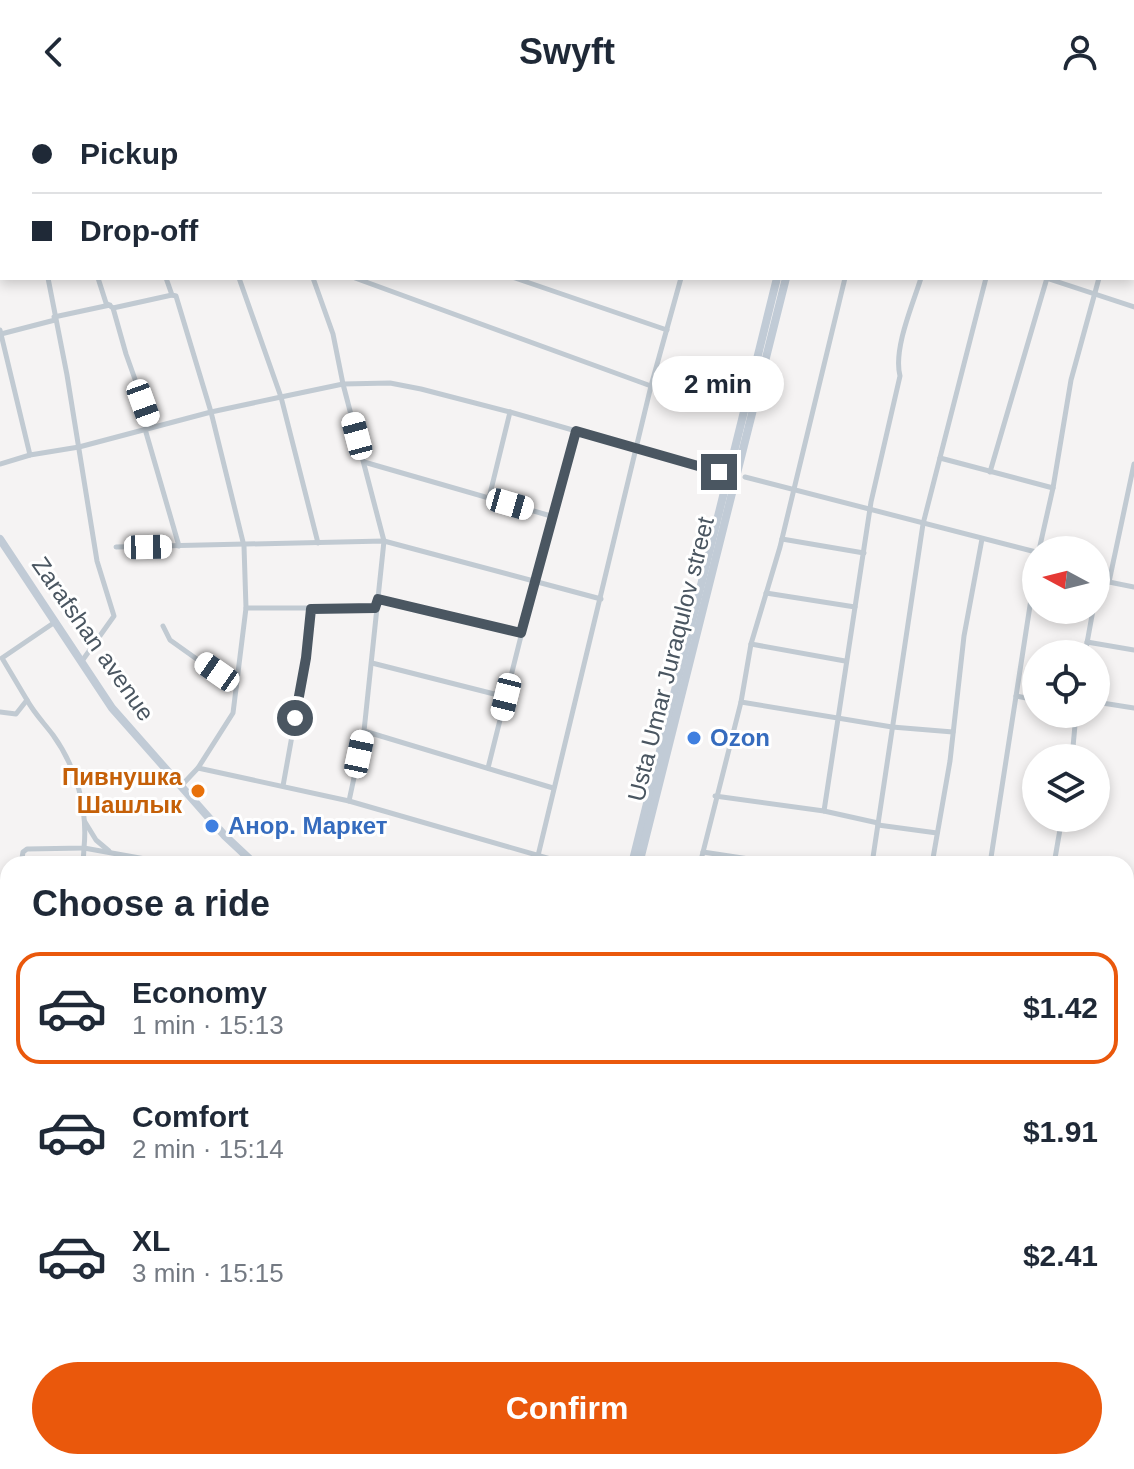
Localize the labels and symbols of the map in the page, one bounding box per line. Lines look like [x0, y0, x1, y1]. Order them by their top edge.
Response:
callout: 2 min [653, 356, 785, 412]
car [124, 376, 162, 430]
car [339, 410, 375, 462]
route end [701, 454, 737, 490]
car [484, 486, 536, 522]
street label: Usta Umar Juraqulov street [622, 514, 719, 804]
car [124, 535, 172, 559]
north arrow [1022, 536, 1110, 624]
street label: Zarafshan avenue [27, 552, 160, 726]
car [190, 648, 244, 696]
car [489, 671, 523, 723]
route start [277, 700, 313, 736]
place label: Ozon [710, 724, 770, 751]
car [342, 728, 376, 780]
marker: Ozon [685, 729, 703, 747]
place label: Пивнушка Шашлык [62, 763, 183, 818]
marker: Пивнушка Шашлык [189, 782, 207, 800]
place label: Анор. Маркет [228, 812, 388, 839]
marker: Анор. Маркет [203, 817, 221, 835]

